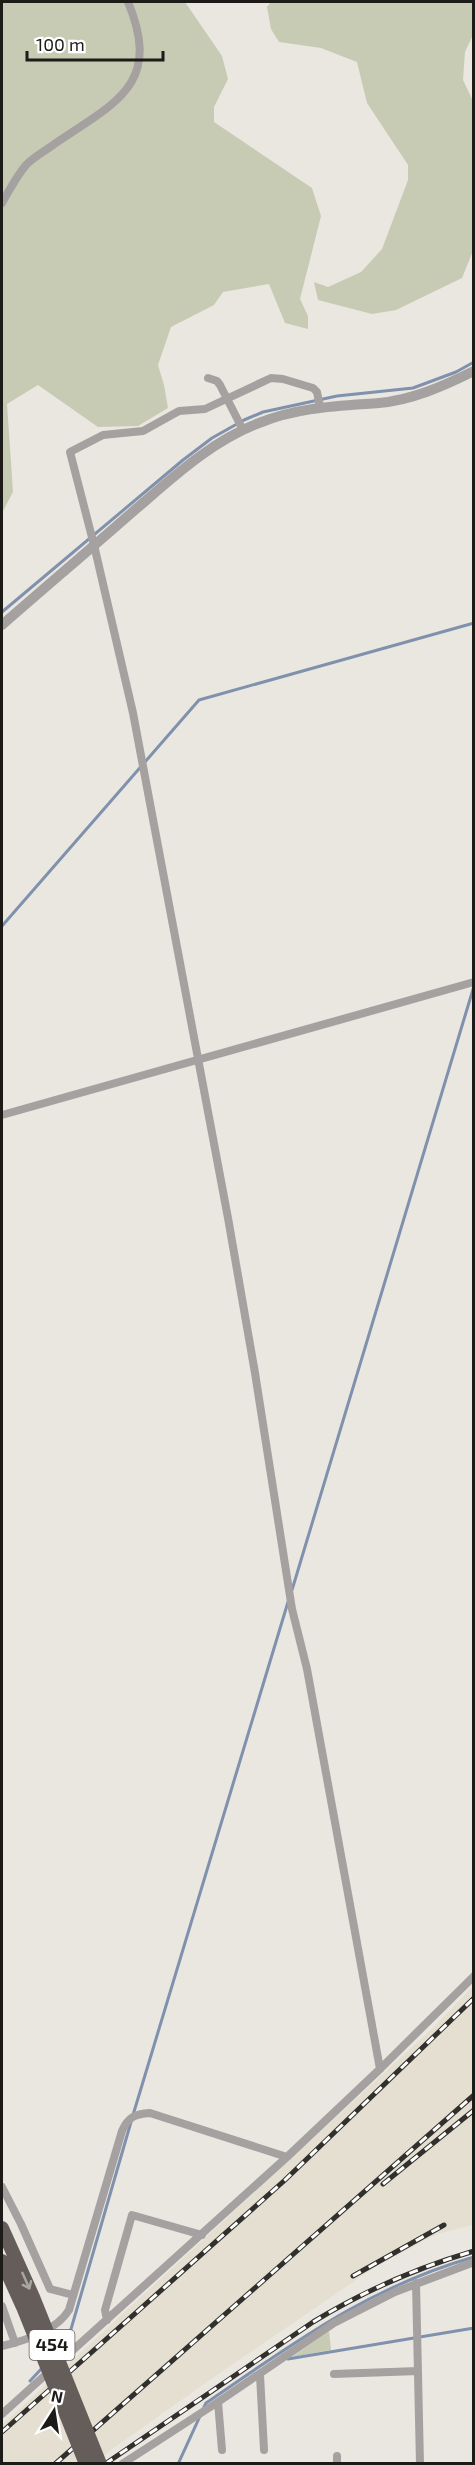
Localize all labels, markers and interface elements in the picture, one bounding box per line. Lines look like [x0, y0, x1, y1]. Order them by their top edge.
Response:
scale bar [27, 24, 164, 62]
text: 100 m [36, 33, 85, 55]
one-way arrow [21, 2272, 32, 2290]
road number: 454 [29, 2330, 74, 2360]
north arrow [24, 2381, 84, 2441]
text: N [50, 2385, 65, 2406]

